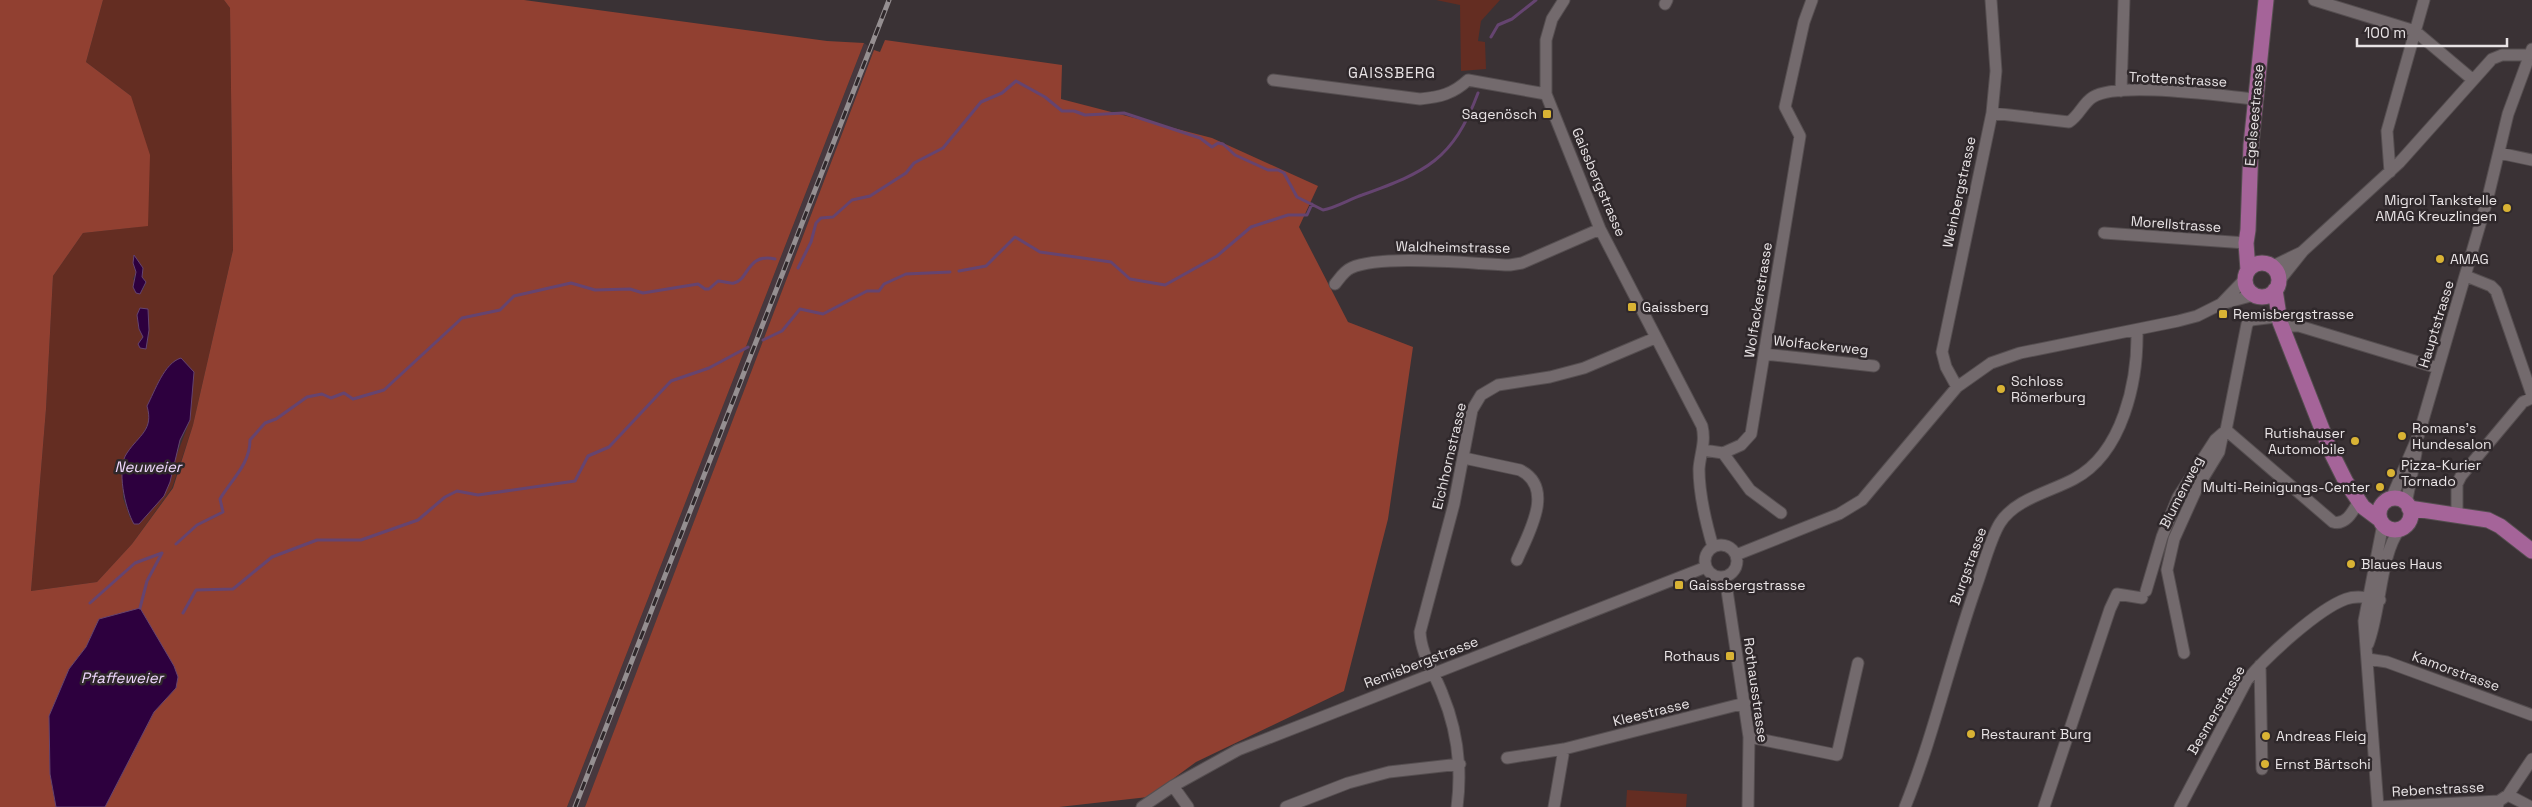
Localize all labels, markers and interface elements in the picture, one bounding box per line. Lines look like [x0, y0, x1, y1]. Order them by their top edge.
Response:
scale bar [2357, 15, 2507, 47]
text: 100 m [2364, 23, 2406, 42]
district label: GAISSBERG [1348, 63, 1436, 82]
street label: Egelseestrasse [2241, 63, 2267, 167]
street label: Trottenstrasse [2128, 67, 2228, 91]
place label: Sagenösch [1462, 105, 1537, 123]
marker: Sagenösch [1541, 108, 1553, 120]
street label: Gaissbergstrasse [1568, 125, 1630, 239]
street label: Weinbergstrasse [1938, 135, 1980, 249]
place label: Migrol Tankstelle AMAG Kreuzlingen [2376, 191, 2497, 225]
marker: Migrol Tankstelle AMAG Kreuzlingen [2501, 202, 2513, 214]
street label: Morellstrasse [2130, 212, 2222, 236]
street label: Waldheimstrasse [1396, 237, 1510, 257]
street label: Wolfackerstrasse [1740, 241, 1776, 359]
place label: AMAG [2450, 250, 2489, 268]
marker: AMAG [2434, 253, 2446, 265]
street label: Hauptstrasse [2414, 278, 2458, 370]
place label: Gaissberg [1642, 298, 1709, 316]
marker: Gaissberg [1626, 301, 1638, 313]
place label: Remisbergstrasse [2233, 305, 2354, 323]
marker: Remisbergstrasse [2217, 308, 2229, 320]
street label: Wolfackerweg [1773, 331, 1869, 359]
place label: Schloss Römerburg [2011, 372, 2086, 406]
marker: Schloss Römerburg [1995, 383, 2007, 395]
street label: Eichhornstrasse [1428, 401, 1470, 511]
place label: Romans's Hundesalon [2412, 419, 2492, 453]
place label: Rutishauser Automobile [2264, 424, 2345, 458]
marker: Romans's Hundesalon [2396, 430, 2408, 442]
marker: Rutishauser Automobile [2349, 435, 2361, 447]
street label: Blumenweg [2155, 453, 2207, 531]
place label: Pizza-Kurier Tornado [2401, 456, 2481, 490]
water label: Neuweier [115, 457, 183, 476]
marker: Pizza-Kurier Tornado [2385, 467, 2397, 479]
place label: Multi-Reinigungs-Center [2203, 478, 2370, 496]
marker: Multi-Reinigungs-Center [2374, 481, 2386, 493]
street label: Burgstrasse [1946, 525, 1990, 607]
place label: Blaues Haus [2361, 555, 2442, 573]
marker: Blaues Haus [2345, 558, 2357, 570]
place label: Gaissbergstrasse [1689, 576, 1806, 594]
marker: Gaissbergstrasse [1673, 579, 1685, 591]
street label: Remisbergstrasse [1361, 632, 1481, 692]
street label: Rothausstrasse [1740, 636, 1772, 744]
place label: Rothaus [1664, 647, 1720, 665]
street label: Kamorstrasse [2410, 647, 2502, 695]
marker: Rothaus [1724, 650, 1736, 662]
street label: Besmerstrasse [2183, 662, 2249, 758]
water label: Pfaffeweier [81, 668, 165, 687]
street label: Kleestrasse [1611, 694, 1691, 730]
place label: Restaurant Burg [1981, 725, 2092, 743]
place label: Andreas Fleig [2276, 727, 2366, 745]
marker: Restaurant Burg [1965, 728, 1977, 740]
marker: Andreas Fleig [2260, 730, 2272, 742]
place label: Ernst Bärtschi [2275, 755, 2371, 773]
marker: Ernst Bärtschi [2259, 758, 2271, 770]
street label: Rebenstrasse [2391, 778, 2485, 800]

